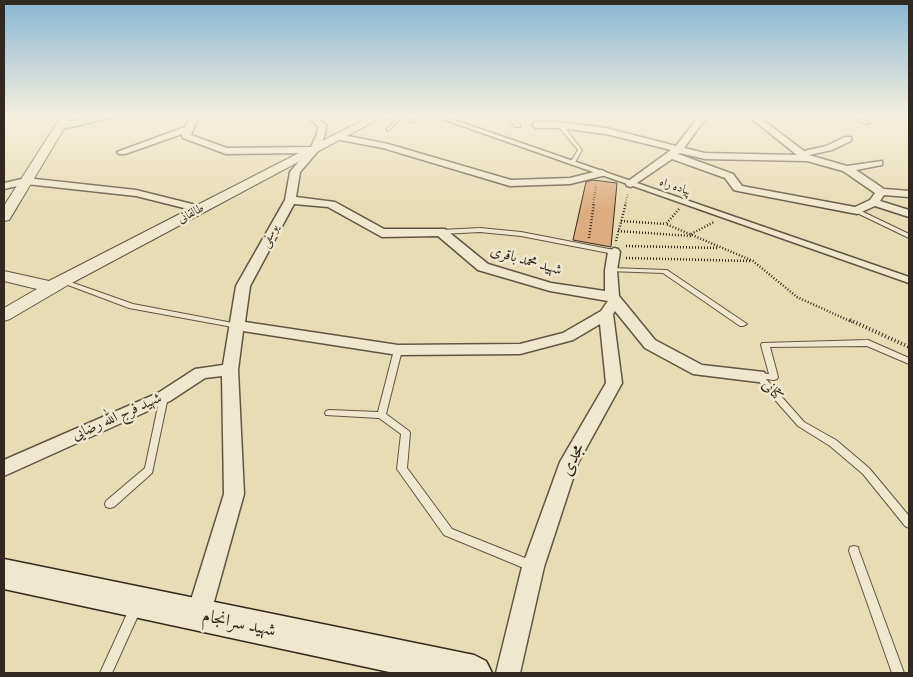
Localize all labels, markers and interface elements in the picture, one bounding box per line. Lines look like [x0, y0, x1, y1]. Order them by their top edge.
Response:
street label: پیاده راه [657, 175, 693, 199]
street label: طالقانی [175, 201, 207, 227]
street label: یوسفی [258, 222, 282, 250]
street label: شهید محمد باقری [488, 242, 564, 280]
street label: کتانی [758, 376, 786, 406]
street label: شهید فرج الله رضایی [69, 389, 165, 445]
street label: مجدی [556, 440, 590, 480]
street label: شهید سرانجام [200, 606, 278, 642]

